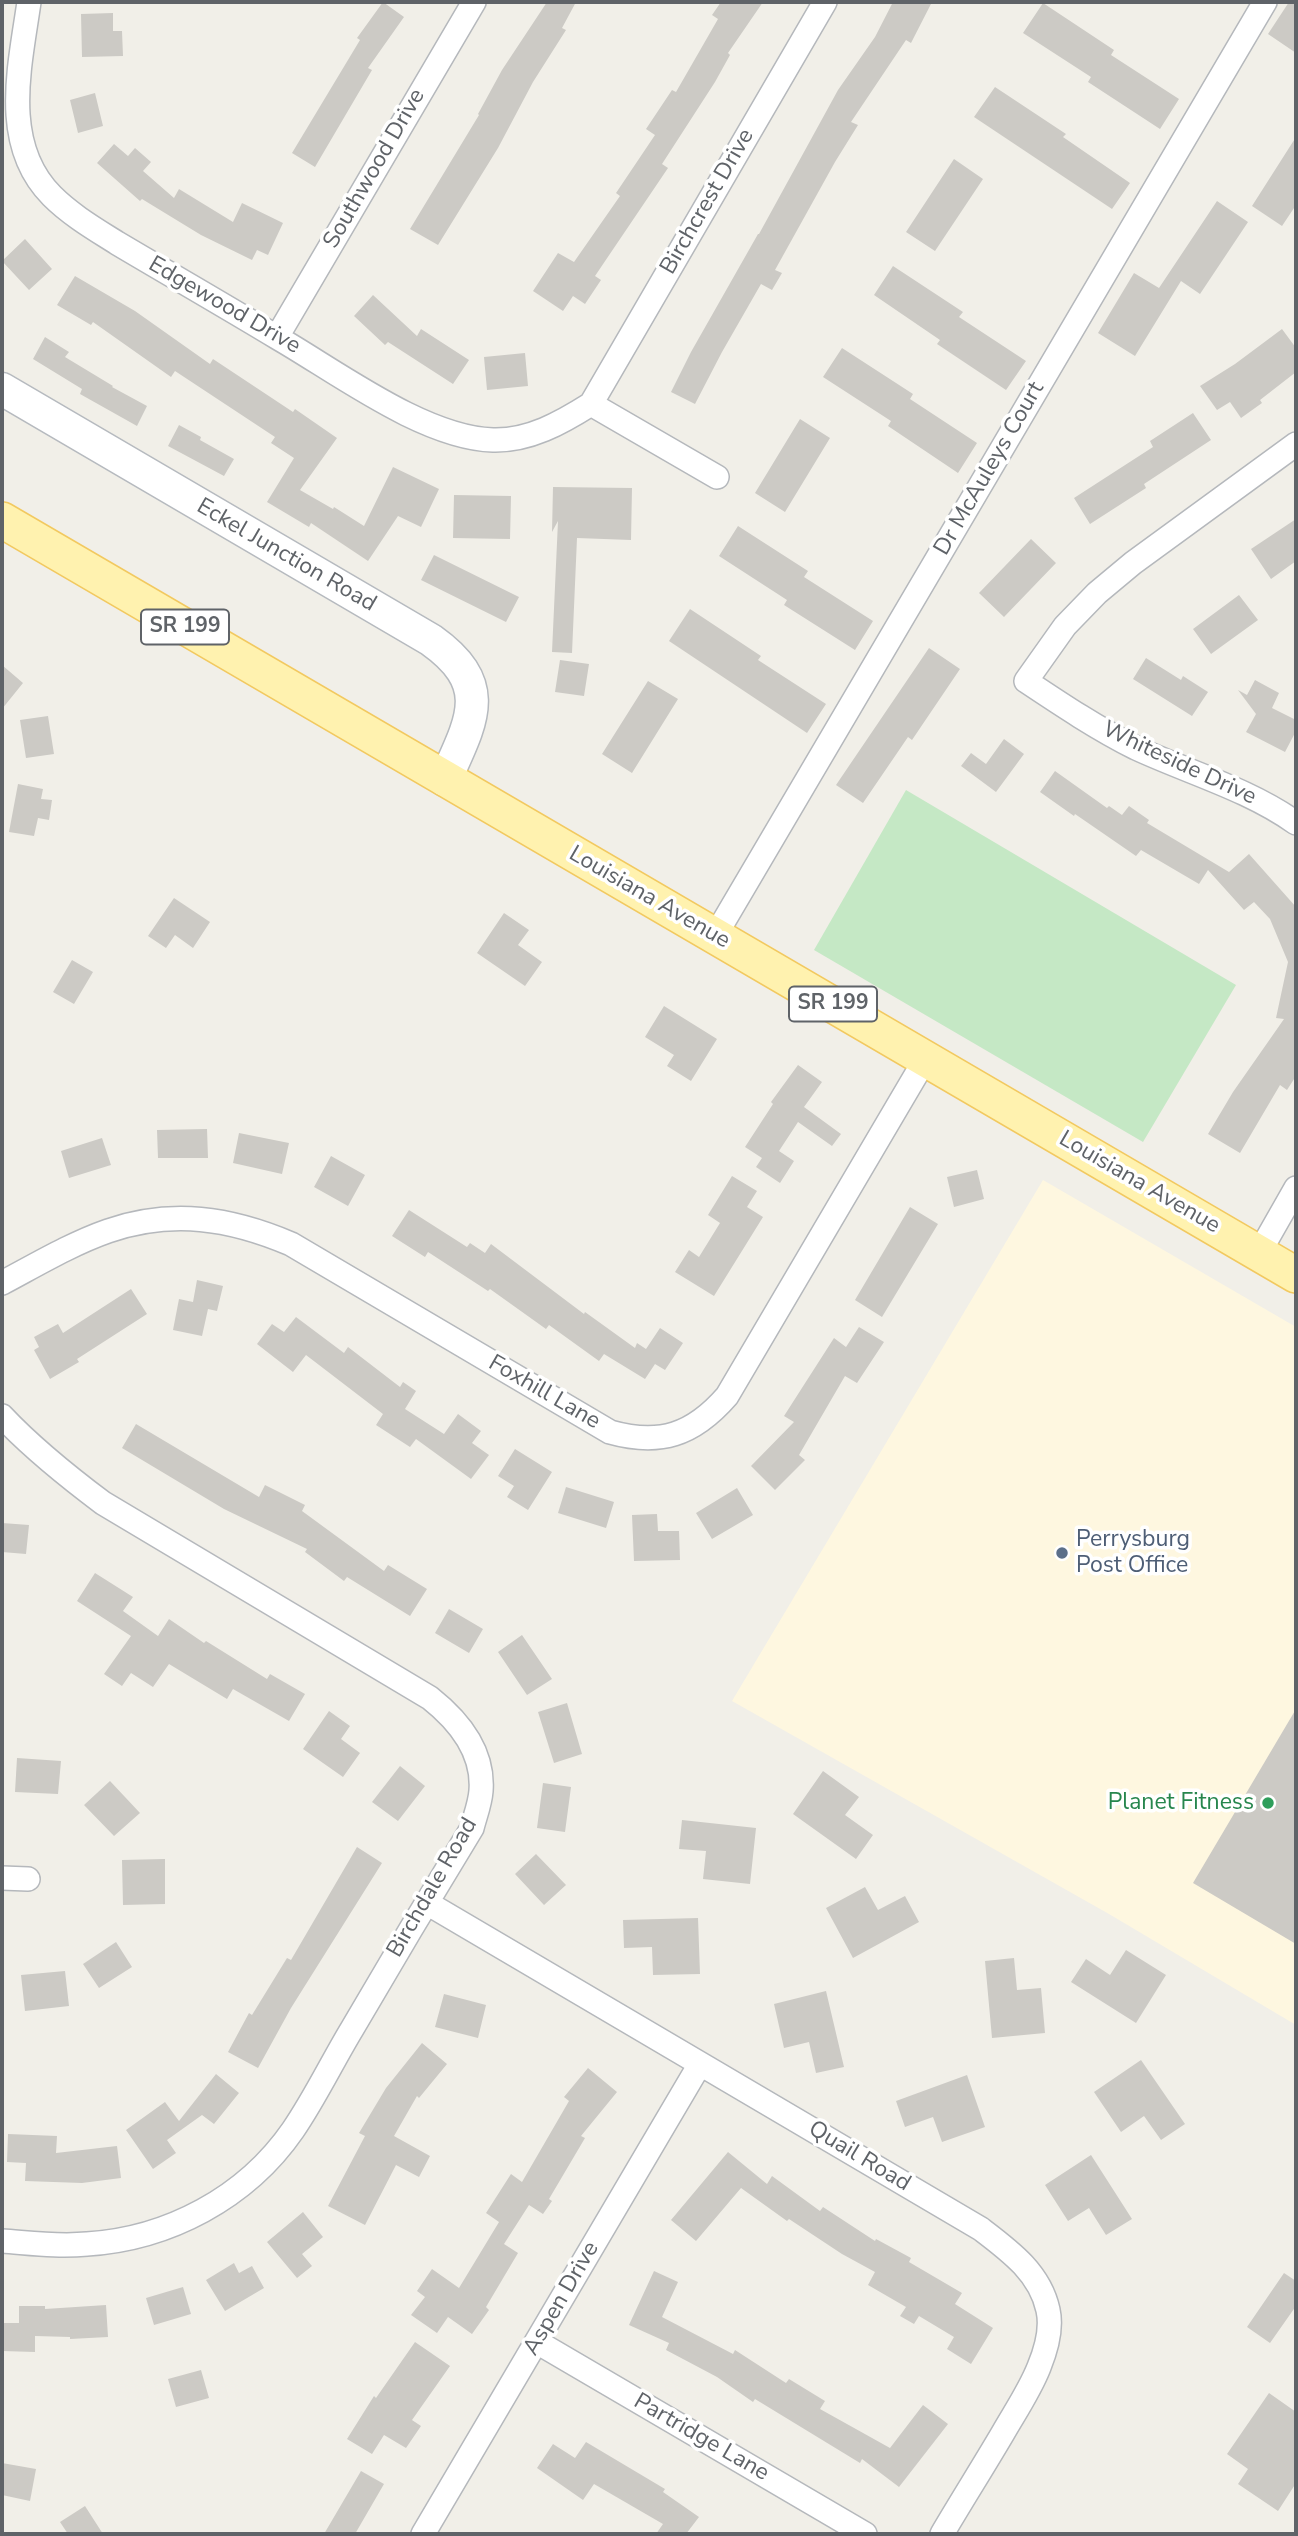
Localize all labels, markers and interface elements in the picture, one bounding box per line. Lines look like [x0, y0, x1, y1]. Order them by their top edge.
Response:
street label: Southwood Drive [318, 84, 432, 254]
street label: Birchcrest Drive [655, 124, 761, 280]
street label: Edgewood Drive [143, 251, 305, 361]
street label: Dr McAuleys Court [929, 377, 1051, 561]
street label: Eckel Junction Road [191, 493, 381, 619]
road number: SR 199 [141, 610, 229, 644]
street label: Whiteside Drive [1098, 716, 1260, 812]
street label: Louisiana Avenue [564, 841, 734, 955]
road number: SR 199 [789, 986, 877, 1021]
street label: Louisiana Avenue [1054, 1126, 1224, 1240]
street label: Foxhill Lane [483, 1350, 605, 1436]
place label: Perrysburg Post Office [1076, 1526, 1190, 1580]
marker: Perrysburg Post Office [1054, 1545, 1070, 1561]
place label: Planet Fitness [1108, 1789, 1254, 1817]
marker: Planet Fitness [1260, 1795, 1276, 1811]
street label: Birchdale Road [382, 1813, 484, 1963]
street label: Quail Road [803, 2116, 915, 2198]
street label: Aspen Drive [518, 2237, 606, 2361]
street label: Partridge Lane [628, 2388, 774, 2488]

